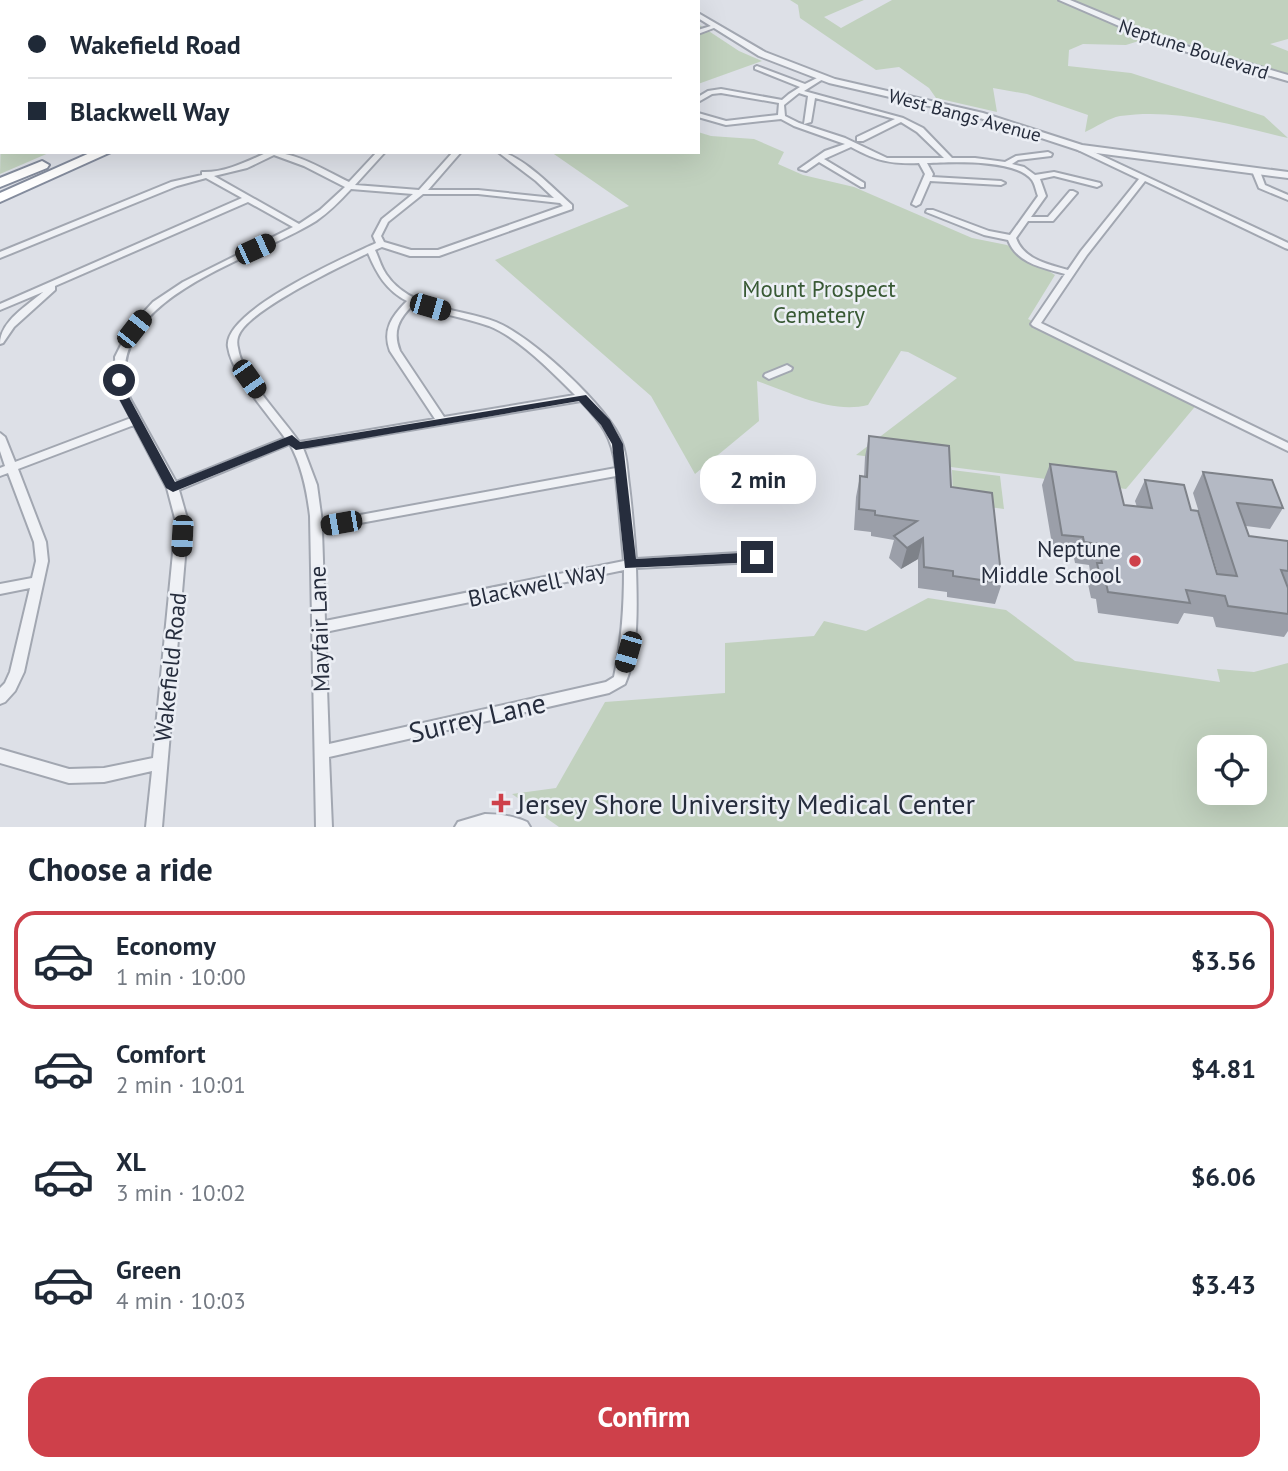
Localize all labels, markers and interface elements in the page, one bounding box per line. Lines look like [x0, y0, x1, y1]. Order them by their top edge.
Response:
street label: Neptune Boulevard [1116, 13, 1272, 85]
text: Wakefield Road [70, 28, 241, 61]
street label: West Bangs Avenue [886, 83, 1044, 147]
text: Blackwell Way [70, 95, 229, 128]
car [232, 231, 279, 267]
park label: Mount Prospect Cemetery [742, 274, 896, 329]
car [407, 291, 454, 323]
car [113, 306, 156, 352]
car [229, 356, 270, 402]
route start [103, 364, 135, 396]
callout: 2 min [699, 456, 815, 504]
text: 2 min [730, 465, 786, 494]
car [319, 509, 364, 537]
car [171, 514, 194, 558]
place label: Neptune Middle School [981, 534, 1121, 589]
route end [741, 541, 773, 573]
marker: Neptune Middle School [1127, 553, 1143, 569]
street label: Blackwell Way [465, 555, 609, 613]
street label: Mayfair Lane [302, 565, 336, 693]
street label: Wakefield Road [148, 591, 192, 743]
car [613, 629, 644, 675]
street label: Surrey Lane [405, 683, 549, 751]
map controls [1197, 735, 1267, 805]
button: locate [1197, 735, 1267, 805]
place label: Jersey Shore University Medical Center [516, 785, 976, 822]
marker: Jersey Shore University Medical Center [491, 793, 511, 813]
text: Choose a ride [28, 848, 213, 890]
icon: car [32, 929, 95, 992]
text: Economy [116, 929, 216, 962]
text: $3.56 [1191, 944, 1256, 977]
text: 1 min · 10:00 [116, 962, 246, 991]
icon: car [32, 1037, 95, 1100]
text: Comfort [116, 1037, 206, 1070]
text: $4.81 [1191, 1052, 1256, 1085]
text: 2 min · 10:01 [116, 1070, 246, 1099]
icon: car [32, 1145, 95, 1208]
text: XL [116, 1145, 146, 1178]
text: $6.06 [1191, 1160, 1256, 1193]
text: 3 min · 10:02 [116, 1178, 246, 1207]
icon: car [32, 1253, 95, 1316]
text: Green [116, 1253, 181, 1286]
text: $3.43 [1191, 1268, 1256, 1301]
text: 4 min · 10:03 [116, 1286, 246, 1315]
button: Confirm [28, 1377, 1260, 1457]

